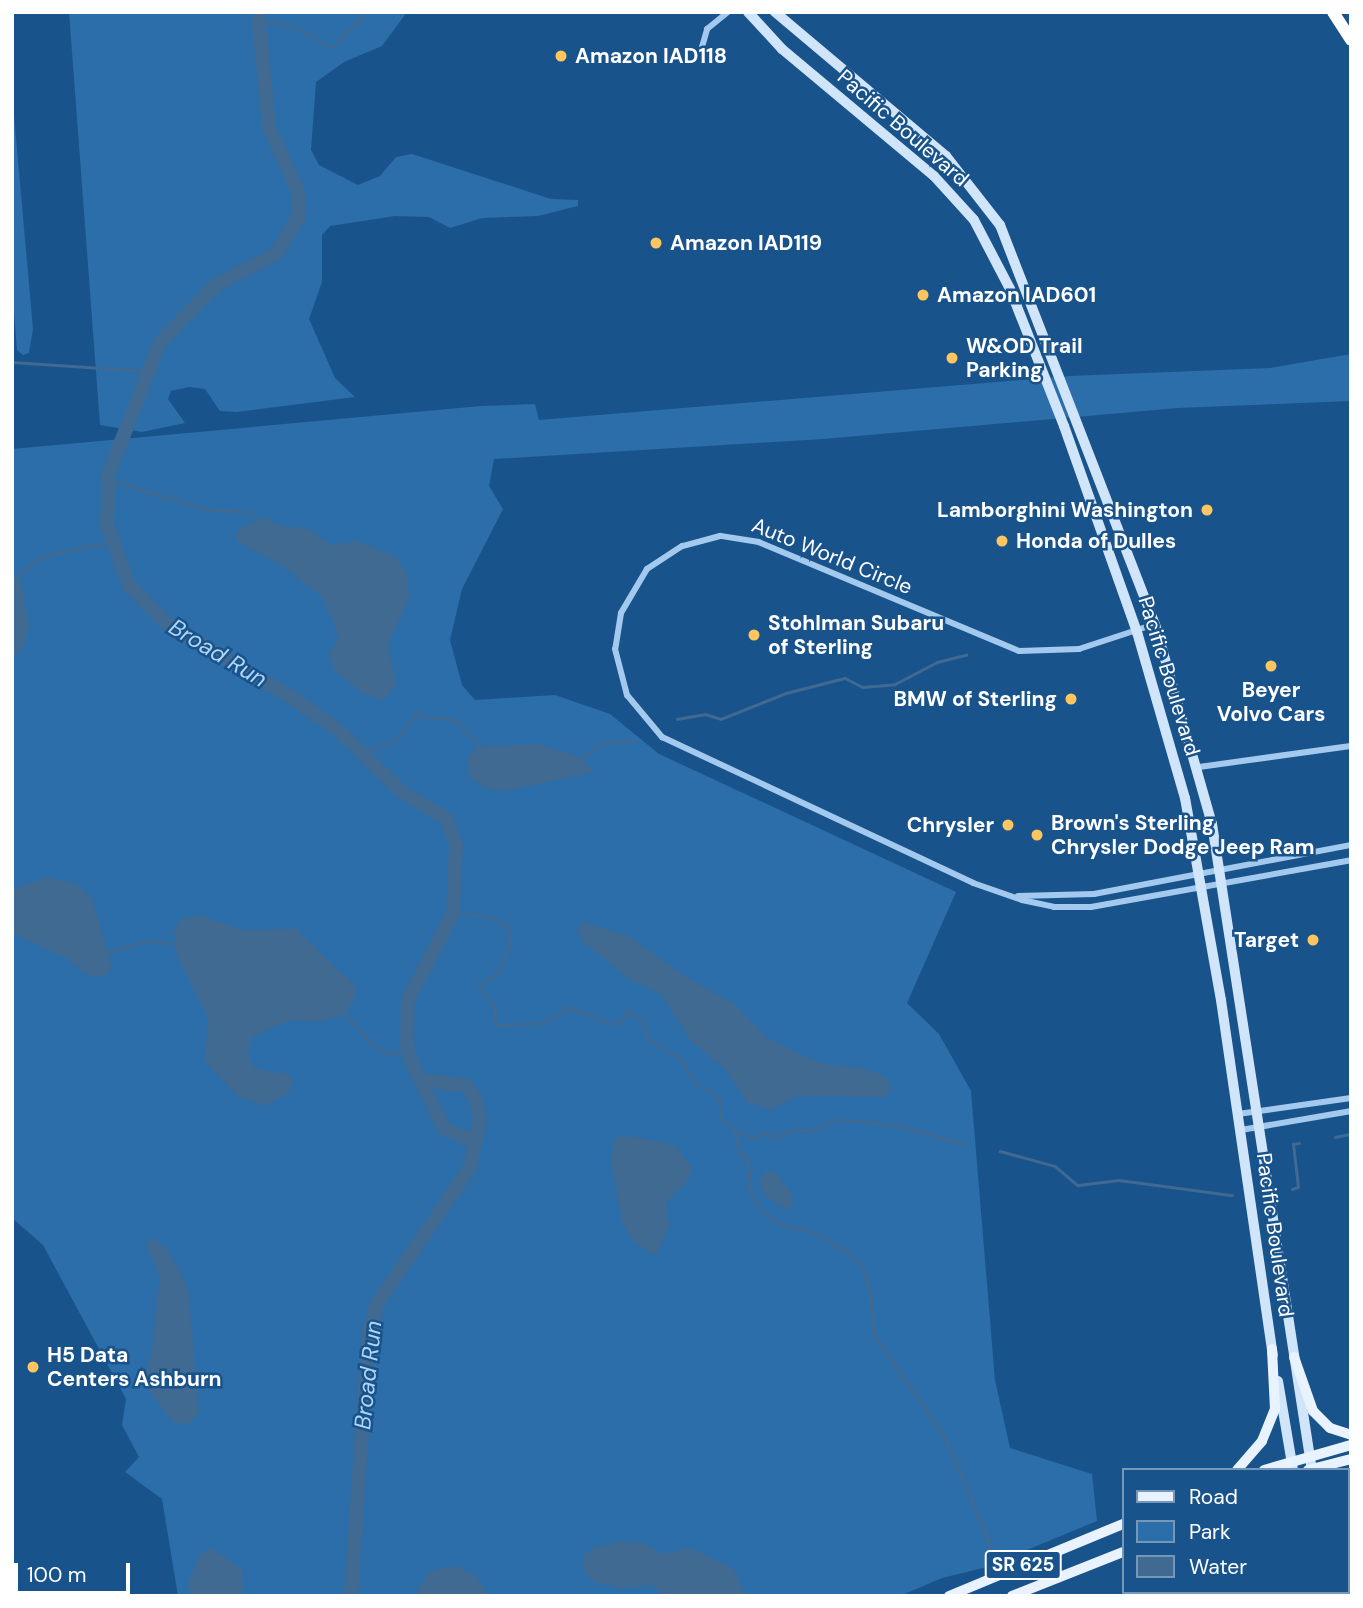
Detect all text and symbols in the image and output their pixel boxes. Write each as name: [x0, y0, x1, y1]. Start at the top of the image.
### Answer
place label: Amazon IAD118: [575, 43, 727, 69]
marker: Amazon IAD118: [553, 48, 569, 64]
street label: Pacific Boulevard: [832, 64, 974, 192]
place label: Amazon IAD119: [670, 230, 822, 256]
marker: Amazon IAD119: [648, 235, 664, 251]
place label: Amazon IAD601: [937, 282, 1096, 308]
marker: Amazon IAD601: [915, 287, 931, 303]
place label: W&OD Trail Parking: [966, 333, 1083, 383]
marker: W&OD Trail Parking: [944, 350, 960, 366]
place label: Lamborghini Washington: [937, 497, 1193, 523]
marker: Lamborghini Washington: [1199, 502, 1215, 518]
street label: Auto World Circle: [748, 512, 916, 600]
place label: Honda of Dulles: [1016, 528, 1176, 554]
marker: Honda of Dulles: [994, 533, 1010, 549]
street label: Pacific Boulevard: [1133, 593, 1205, 759]
place label: Stohlman Subaru of Sterling: [768, 610, 944, 660]
water label: Broad Run: [164, 613, 272, 693]
marker: Stohlman Subaru of Sterling: [746, 627, 762, 643]
marker: Beyer Volvo Cars: [1263, 658, 1279, 674]
place label: Beyer Volvo Cars: [1217, 677, 1325, 727]
place label: BMW of Sterling: [894, 686, 1057, 712]
marker: BMW of Sterling: [1063, 691, 1079, 707]
place label: Brown's Sterling Chrysler Dodge Jeep Ram: [1051, 810, 1315, 860]
place label: Chrysler: [907, 812, 994, 838]
marker: Chrysler: [1000, 817, 1016, 833]
marker: Brown's Sterling Chrysler Dodge Jeep Ram: [1029, 827, 1045, 843]
place label: Target: [1234, 927, 1299, 953]
marker: Target: [1305, 932, 1321, 948]
street label: Pacific Boulevard: [1251, 1151, 1299, 1319]
water label: Broad Run: [349, 1319, 387, 1431]
place label: H5 Data Centers Ashburn: [47, 1342, 222, 1392]
marker: H5 Data Centers Ashburn: [25, 1359, 41, 1375]
legend: [1122, 1468, 1349, 1594]
text: Road: [1189, 1483, 1238, 1511]
text: Park: [1189, 1518, 1230, 1546]
scale bar: [18, 1548, 133, 1592]
road number: SR 625: [984, 1550, 1062, 1581]
text: Water: [1189, 1553, 1247, 1581]
text: 100 m: [27, 1561, 87, 1589]

